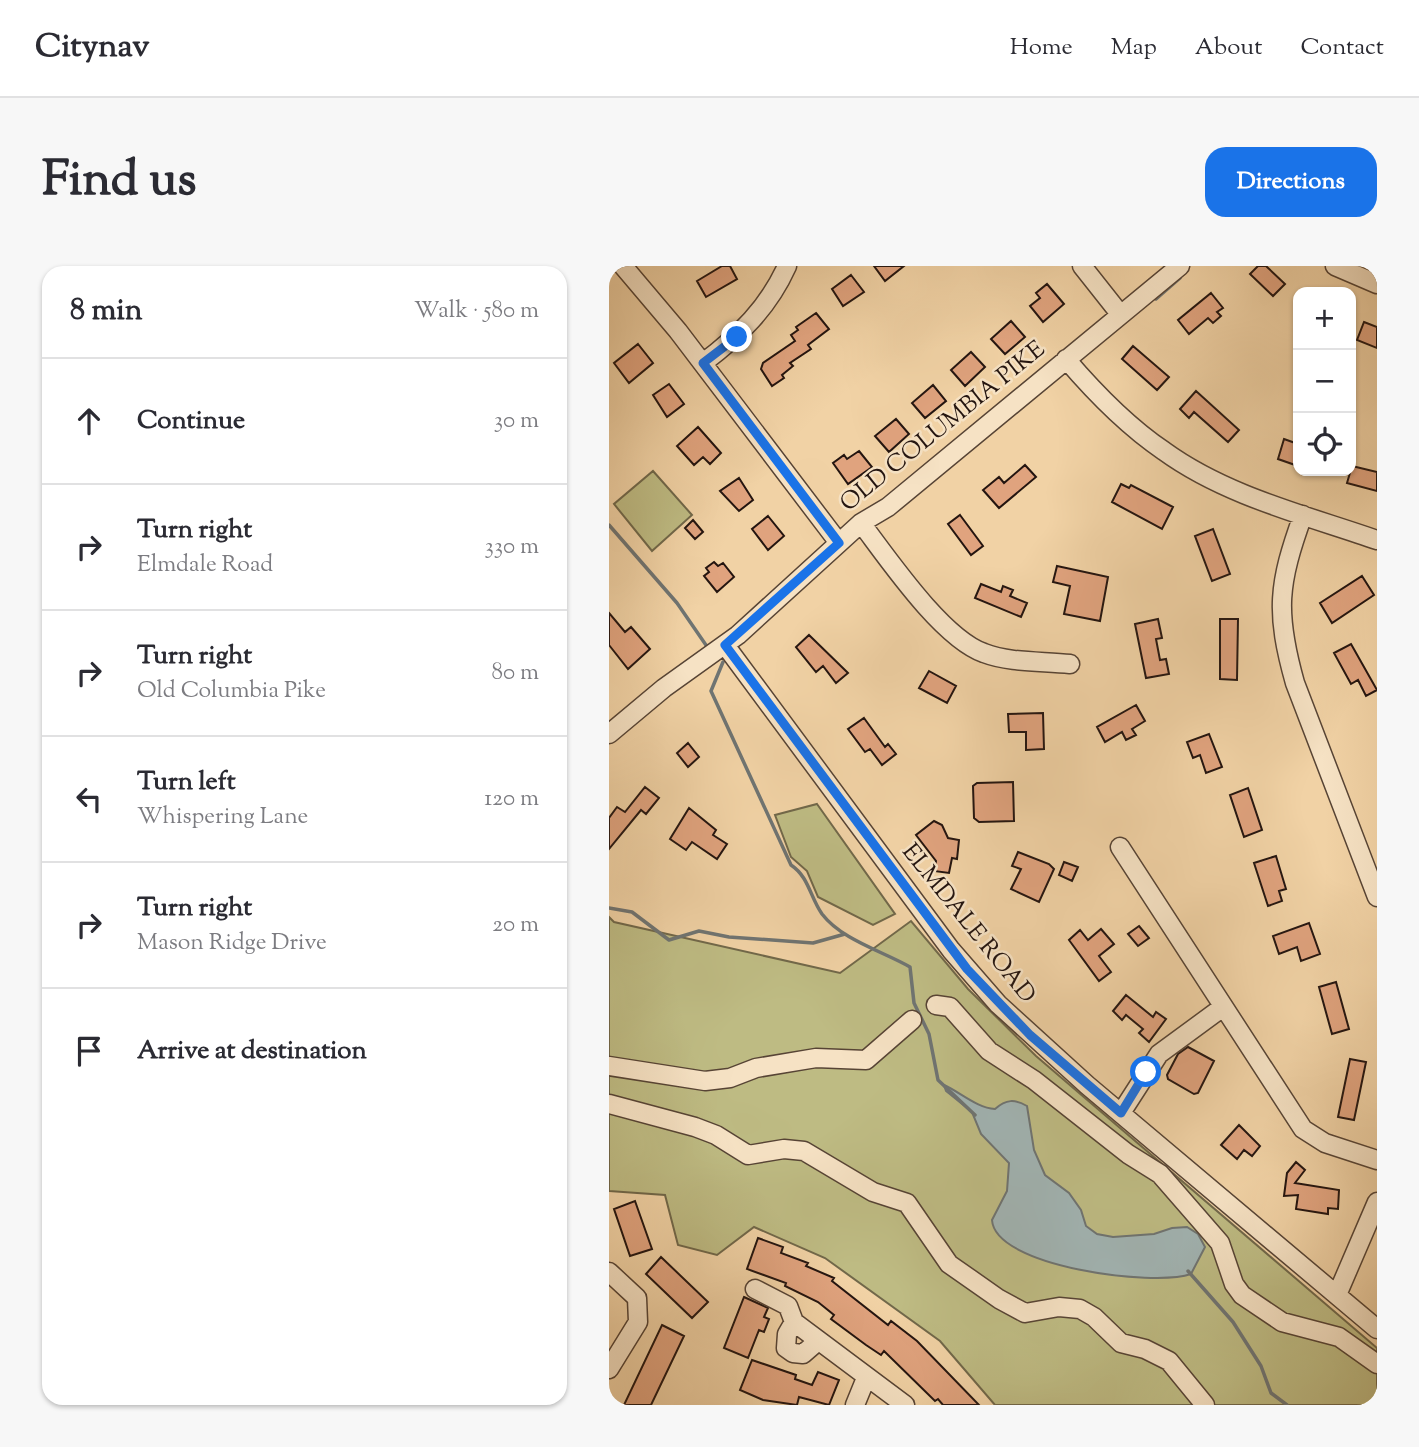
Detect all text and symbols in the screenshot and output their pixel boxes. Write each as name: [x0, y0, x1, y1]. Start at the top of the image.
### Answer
text: Citynav: [35, 24, 150, 72]
text: Home: [1010, 31, 1073, 65]
text: Map: [1111, 31, 1157, 65]
text: About: [1195, 31, 1262, 65]
text: Contact: [1300, 31, 1384, 65]
text: Find us: [42, 147, 196, 217]
button: Directions: [1205, 147, 1377, 217]
map controls: [1293, 287, 1356, 476]
button: +: [1293, 287, 1356, 350]
text: 8 min: [70, 290, 142, 333]
text: Walk · 580 m: [414, 295, 539, 328]
route end: [721, 321, 752, 352]
street label: OLD COLUMBIA PIKE: [833, 333, 1053, 521]
button: −: [1293, 350, 1356, 413]
icon: ahead: [70, 402, 108, 440]
text: Continue: [137, 403, 245, 440]
text: 30 m: [494, 405, 539, 438]
button: locate: [1293, 413, 1356, 476]
text: Turn right: [137, 512, 252, 549]
icon: right: [70, 528, 108, 566]
text: 330 m: [485, 531, 539, 564]
text: Elmdale Road: [137, 549, 273, 582]
text: Turn right: [137, 638, 252, 675]
icon: right: [70, 654, 108, 692]
text: 80 m: [491, 657, 539, 690]
text: Old Columbia Pike: [137, 675, 326, 708]
text: Turn left: [137, 764, 236, 801]
icon: left: [70, 780, 108, 818]
text: 120 m: [484, 783, 539, 816]
text: Whispering Lane: [137, 801, 308, 834]
street label: ELMDALE ROAD: [893, 837, 1043, 1011]
text: Turn right: [137, 890, 252, 927]
icon: right: [70, 906, 108, 944]
text: 20 m: [492, 909, 539, 942]
text: Mason Ridge Drive: [137, 927, 327, 960]
icon: arrive: [70, 1032, 108, 1070]
text: Arrive at destination: [137, 1033, 367, 1070]
route start: [1130, 1056, 1161, 1087]

